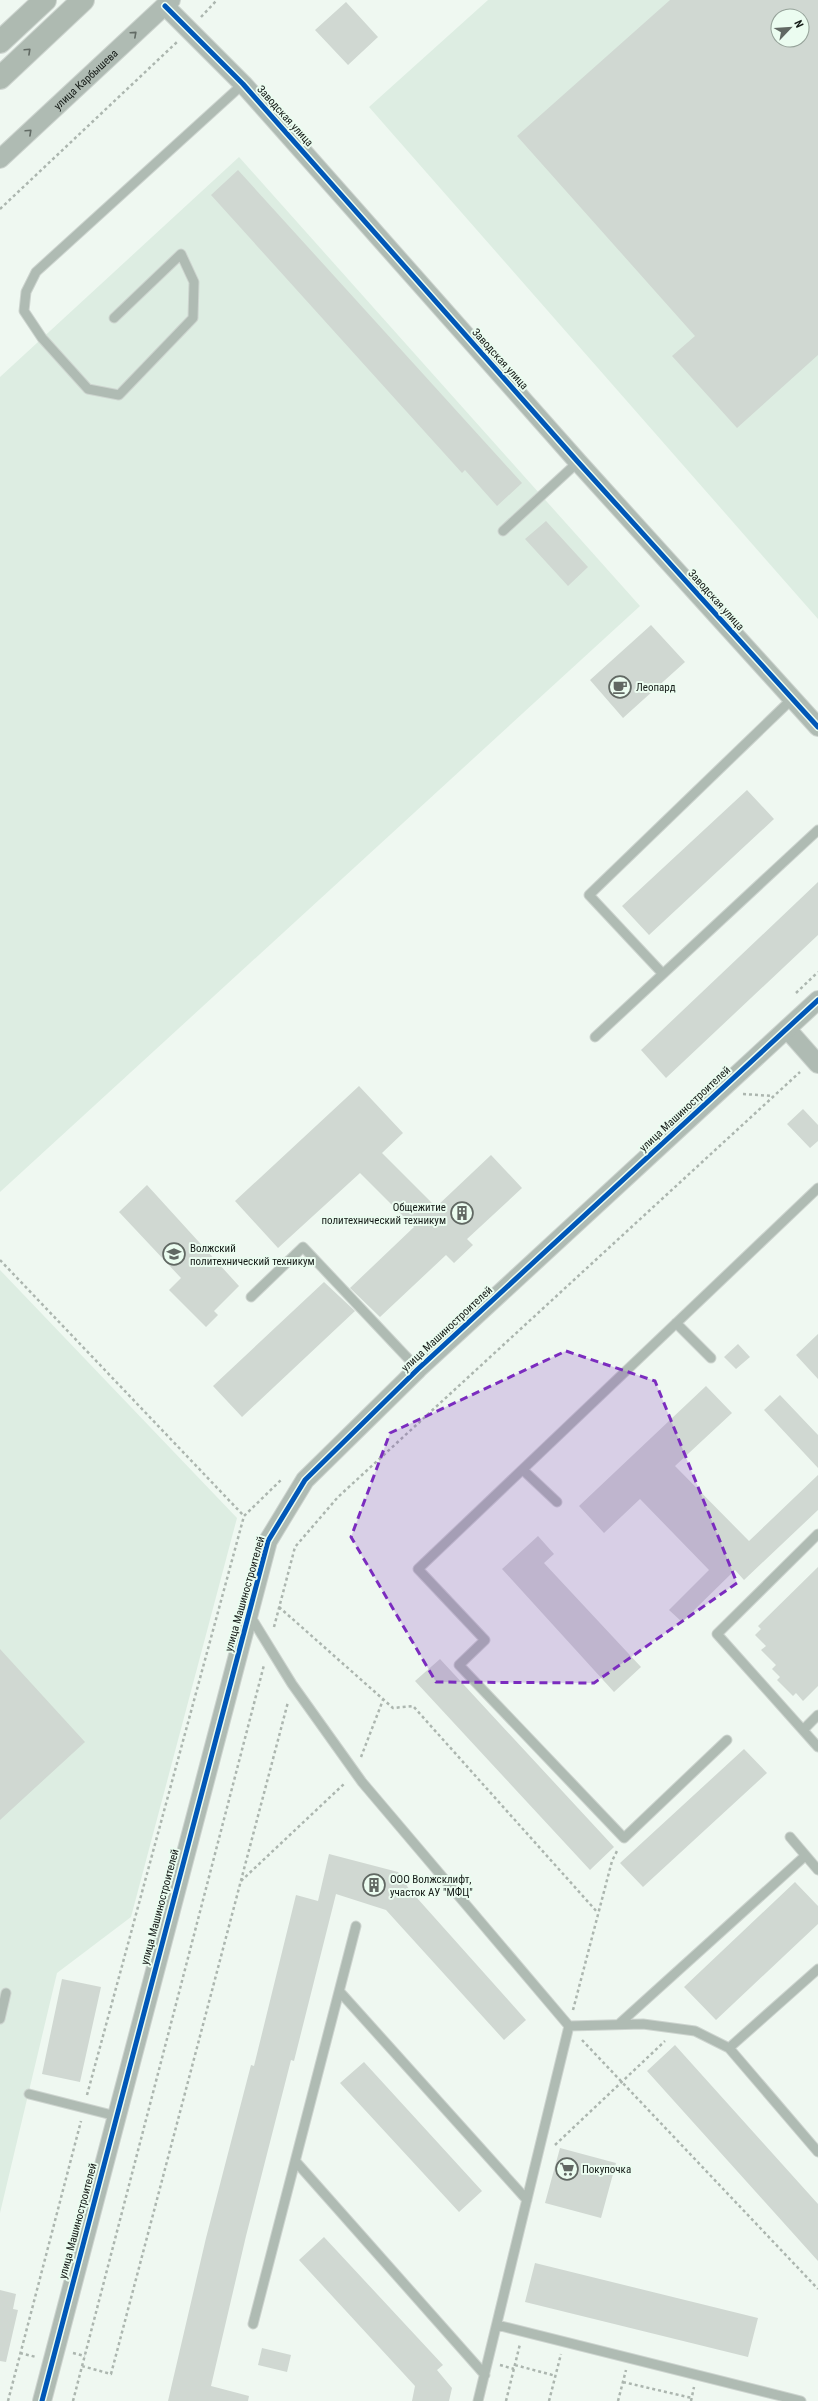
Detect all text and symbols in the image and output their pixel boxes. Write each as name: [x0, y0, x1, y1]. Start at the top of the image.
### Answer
north arrow: [770, 8, 810, 48]
text: N: [791, 18, 806, 30]
one-way arrow: [129, 31, 137, 39]
street label: улица Карбышева: [51, 46, 120, 112]
one-way arrow: [24, 49, 31, 56]
street label: Заводская улица: [254, 83, 316, 149]
one-way arrow: [24, 130, 31, 137]
street label: Заводская улица: [469, 326, 531, 392]
street label: Заводская улица: [685, 567, 747, 633]
cafe icon: Леопард: [607, 674, 633, 700]
place label: Леопард: [636, 681, 676, 694]
street label: улица Машиностроителей: [637, 1064, 733, 1154]
building icon: Общежитие политехнический техникум: [449, 1200, 475, 1226]
place label: Общежитие политехнический техникум: [321, 1201, 446, 1227]
school or university icon: Волжский политехнический техникум: [161, 1241, 187, 1267]
place label: Волжский политехнический техникум: [190, 1242, 315, 1268]
street label: улица Машиностроителей: [399, 1284, 495, 1374]
street label: улица Машиностроителей: [222, 1535, 268, 1653]
street label: улица Машиностроителей: [138, 1848, 182, 1966]
building icon: ООО Волжсклифт, участок АУ "МФЦ": [361, 1872, 387, 1898]
place label: ООО Волжсклифт, участок АУ "МФЦ": [390, 1873, 473, 1899]
supermarket icon: Покупочка: [554, 2156, 580, 2182]
street label: улица Машиностроителей: [56, 2162, 100, 2280]
place label: Покупочка: [582, 2163, 631, 2176]

